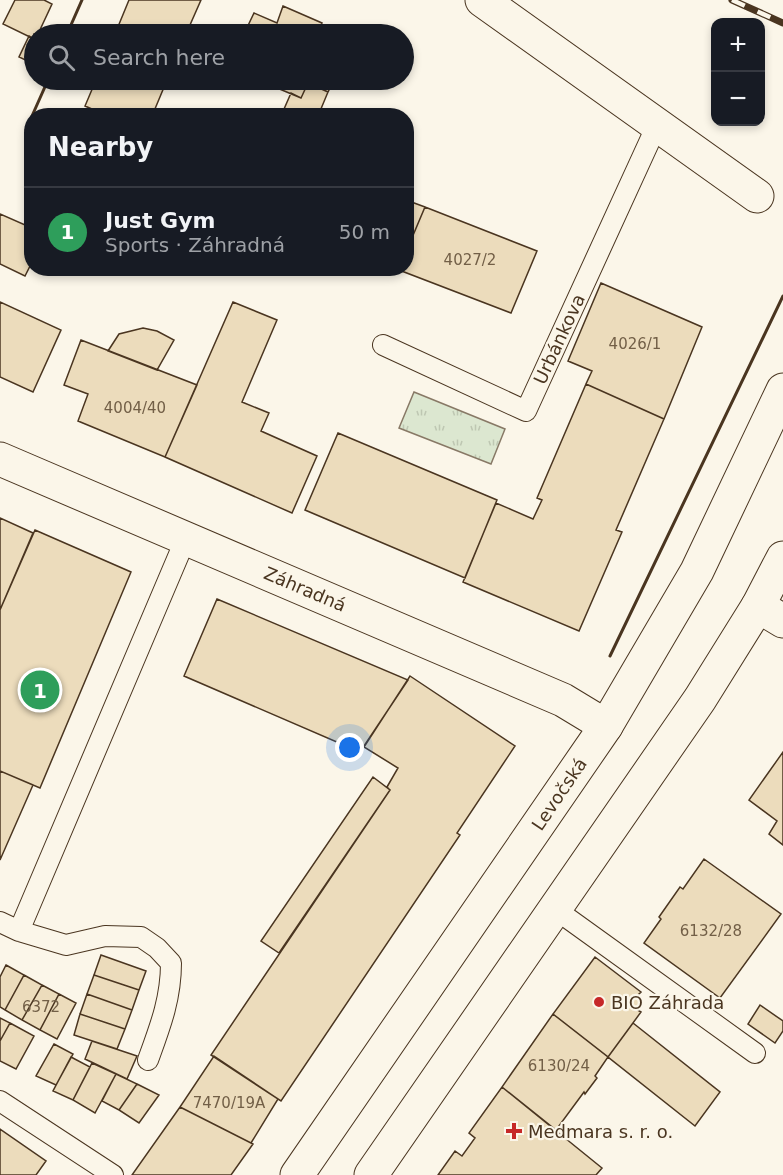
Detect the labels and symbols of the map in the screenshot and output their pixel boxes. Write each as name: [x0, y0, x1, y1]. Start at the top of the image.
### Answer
house number: 4027/2: [444, 251, 496, 269]
street label: Urbánkova: [529, 291, 589, 387]
house number: 4026/1: [609, 335, 661, 353]
house number: 4004/40: [104, 399, 166, 417]
street label: Záhradná: [261, 562, 349, 616]
pin: 1: [20, 668, 60, 712]
your location: [335, 733, 364, 762]
street label: Levočská: [527, 754, 591, 834]
house number: 6132/28: [680, 922, 742, 940]
place label: BIO Záhrada: [611, 992, 724, 1013]
marker: BIO Záhrada: [592, 995, 606, 1009]
house number: 6372: [22, 998, 60, 1016]
house number: 6130/24: [528, 1057, 590, 1075]
house number: 7470/19A: [193, 1094, 266, 1112]
place label: Medmara s. r. o.: [528, 1121, 673, 1142]
marker: Medmara s. r. o.: [505, 1122, 523, 1140]

